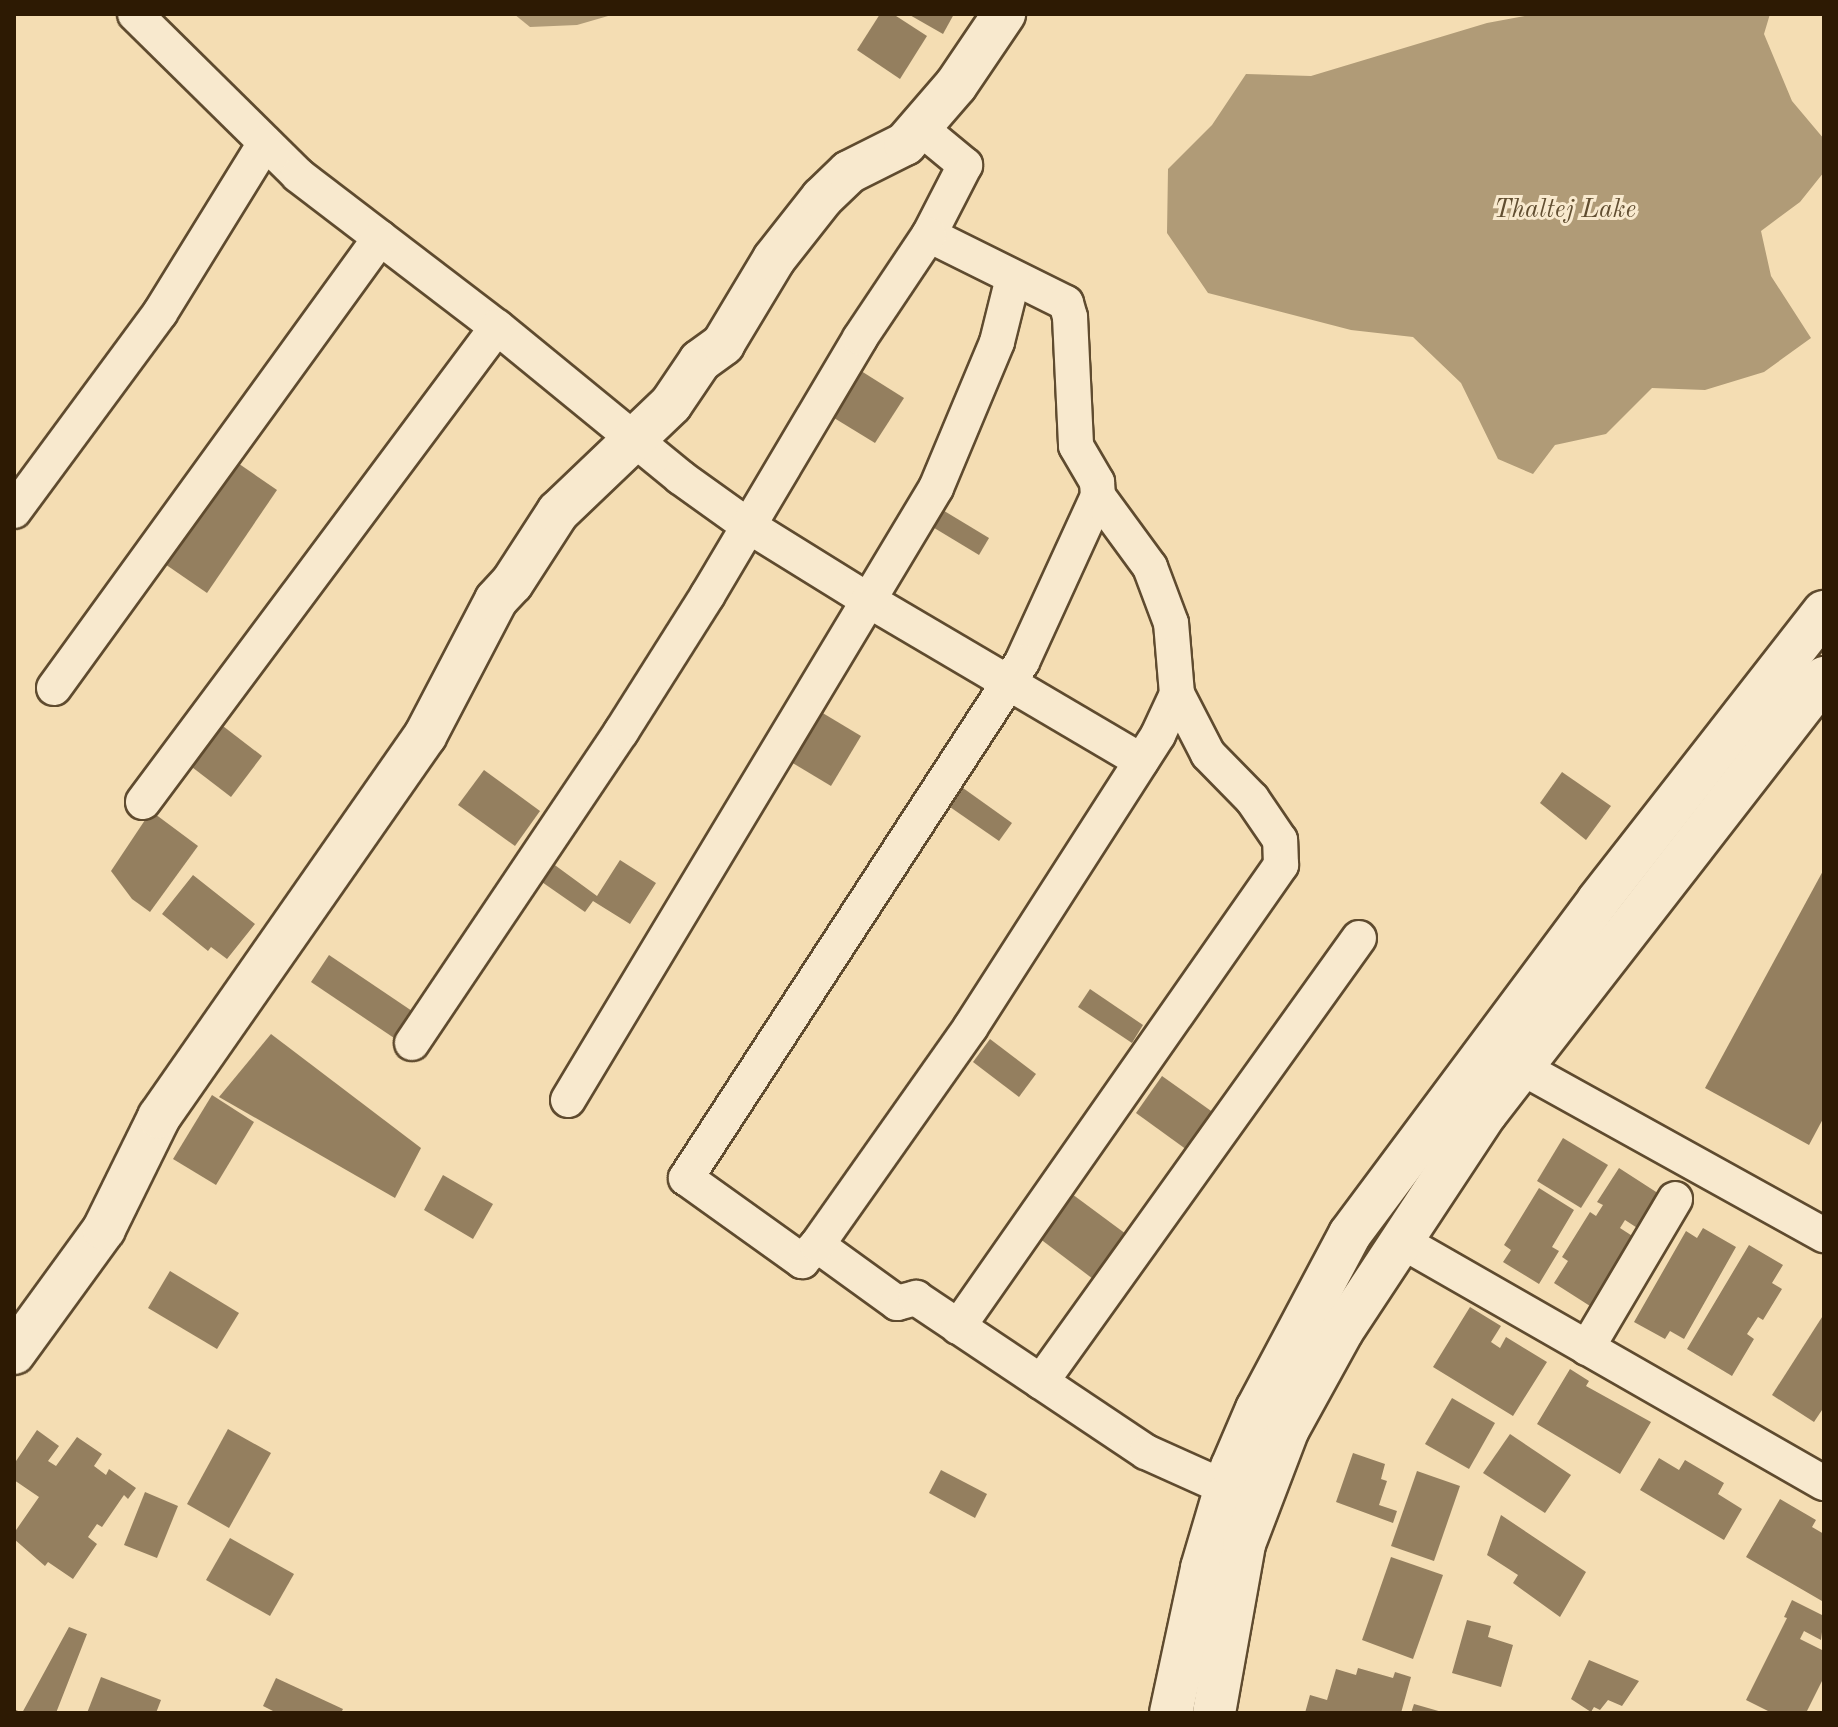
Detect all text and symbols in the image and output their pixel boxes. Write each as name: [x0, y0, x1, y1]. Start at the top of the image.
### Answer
water label: Thaltej Lake: [1494, 195, 1636, 227]

